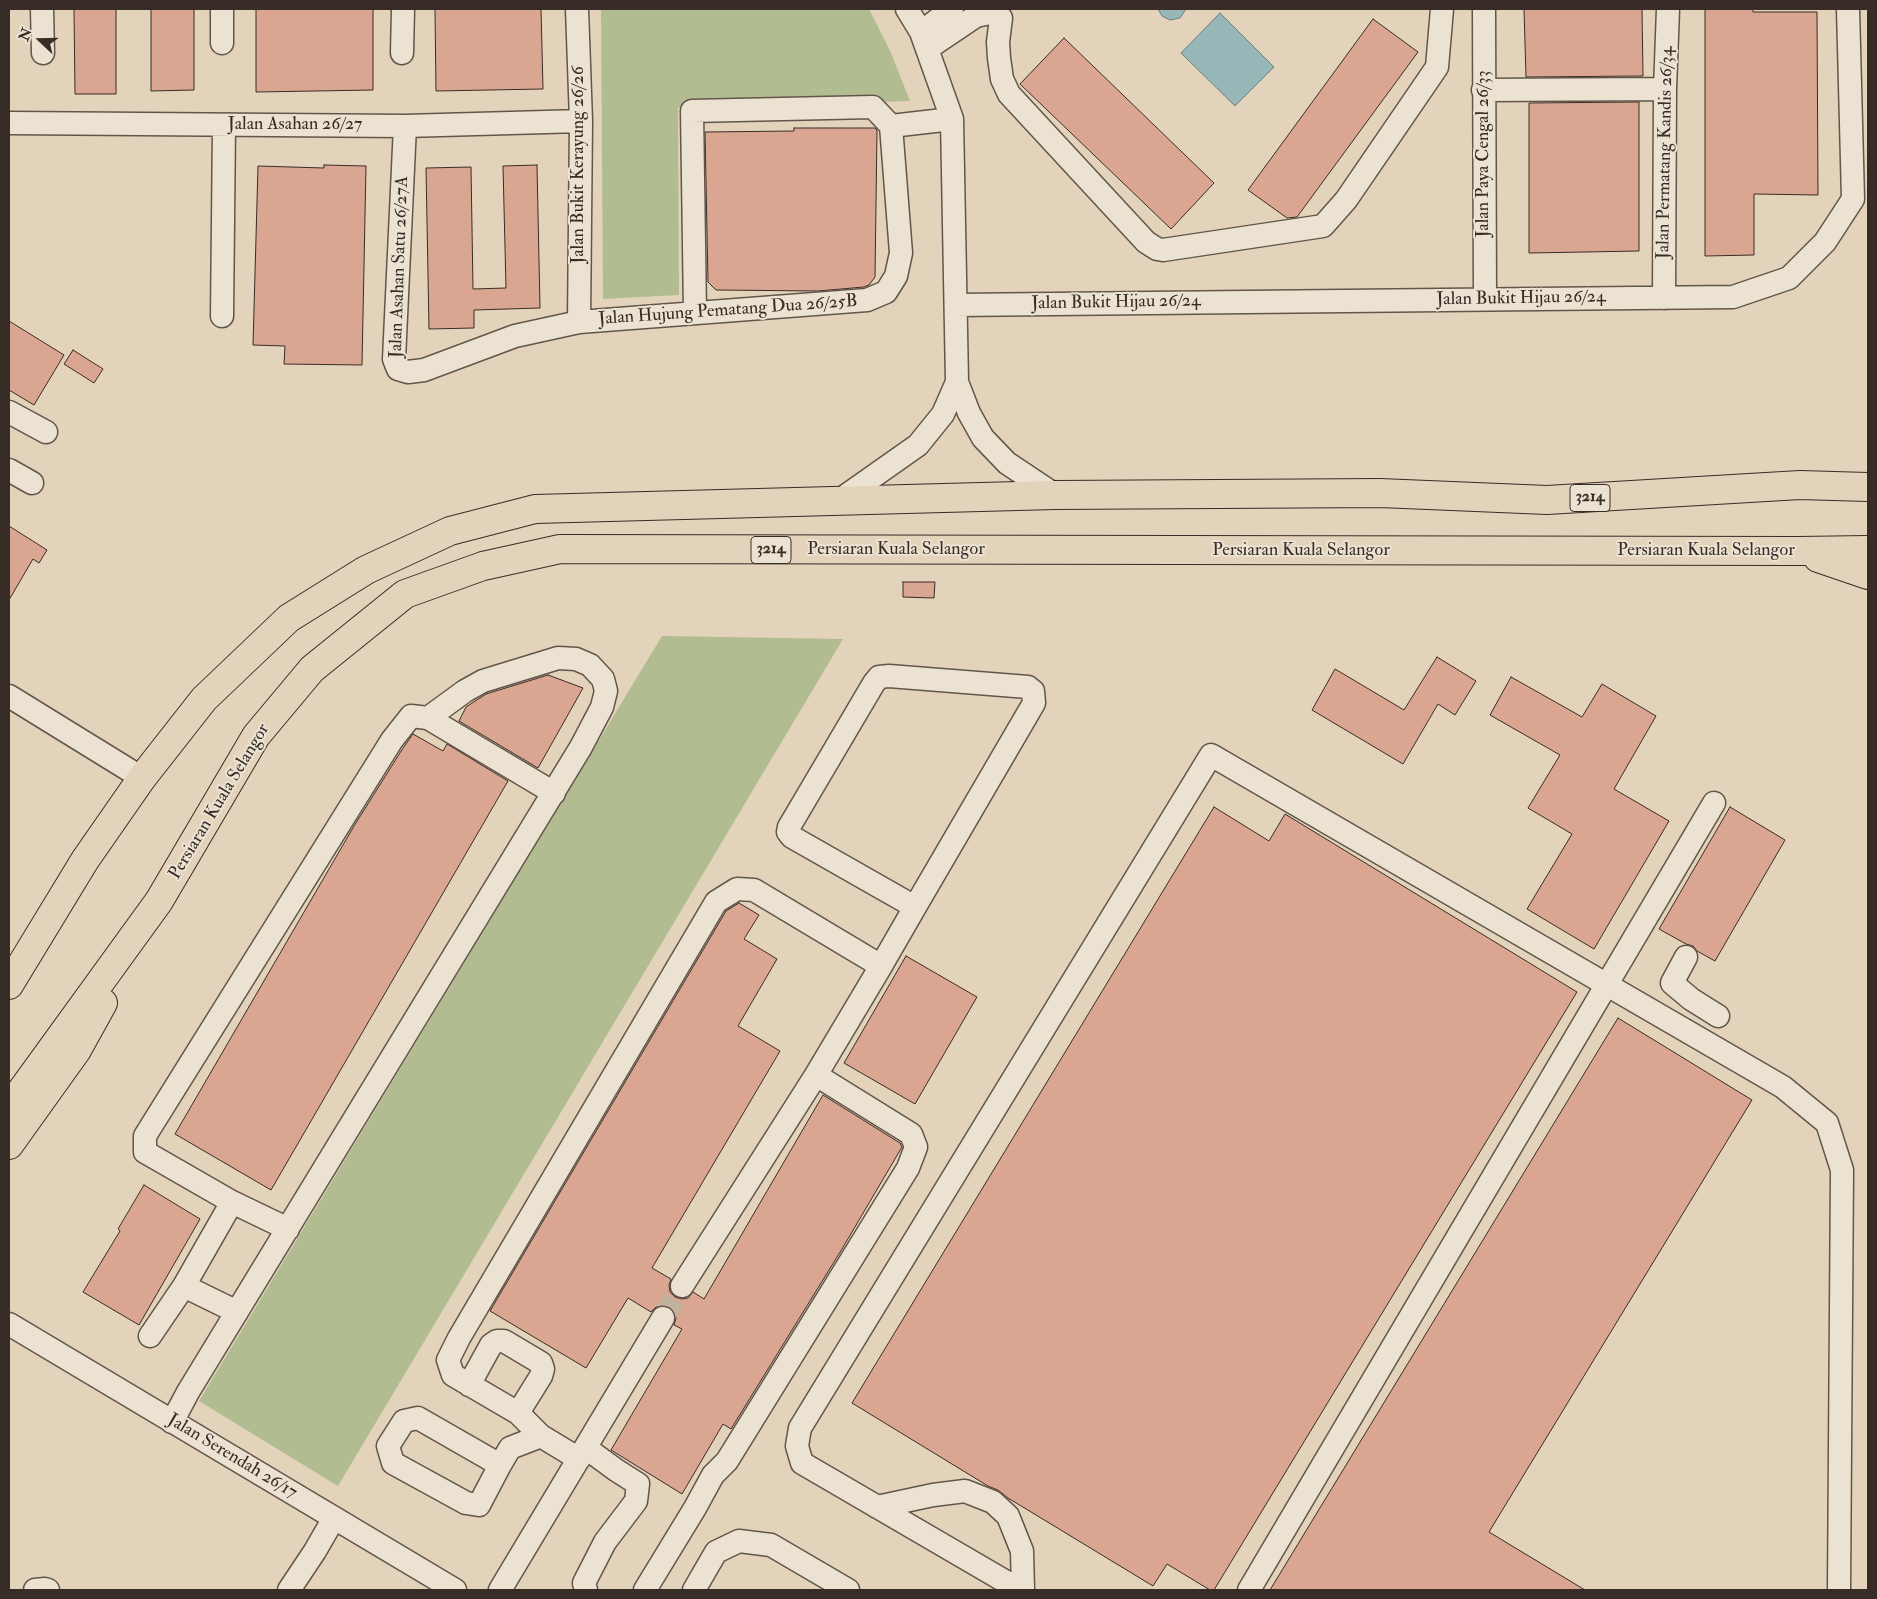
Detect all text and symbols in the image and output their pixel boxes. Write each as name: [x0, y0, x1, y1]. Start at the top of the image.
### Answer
north arrow: [15, 15, 65, 65]
text: N: [15, 26, 36, 43]
street label: Jalan Permatang Kandis 26/34: [1653, 47, 1679, 259]
street label: Jalan Bukit Kerayung 26/26: [568, 66, 590, 264]
street label: Jalan Paya Cengal 26/33: [1473, 70, 1495, 238]
street label: Jalan Asahan 26/27: [228, 114, 362, 136]
street label: Jalan Asahan Satu 26/27A: [386, 176, 414, 358]
street label: Jalan Bukit Hijau 26/24: [1436, 287, 1606, 311]
street label: Jalan Hujung Pematang Dua 26/25B: [598, 291, 858, 331]
street label: Jalan Bukit Hijau 26/24: [1031, 291, 1201, 315]
road number: 3214: [1570, 484, 1610, 512]
road number: 3214: [751, 536, 791, 564]
street label: Persiaran Kuala Selangor: [807, 539, 985, 561]
street label: Persiaran Kuala Selangor: [1212, 540, 1390, 562]
street label: Persiaran Kuala Selangor: [1617, 540, 1795, 562]
street label: Persiaran Kuala Selangor: [165, 720, 275, 884]
street label: Jalan Serendah 26/17: [163, 1410, 301, 1504]

